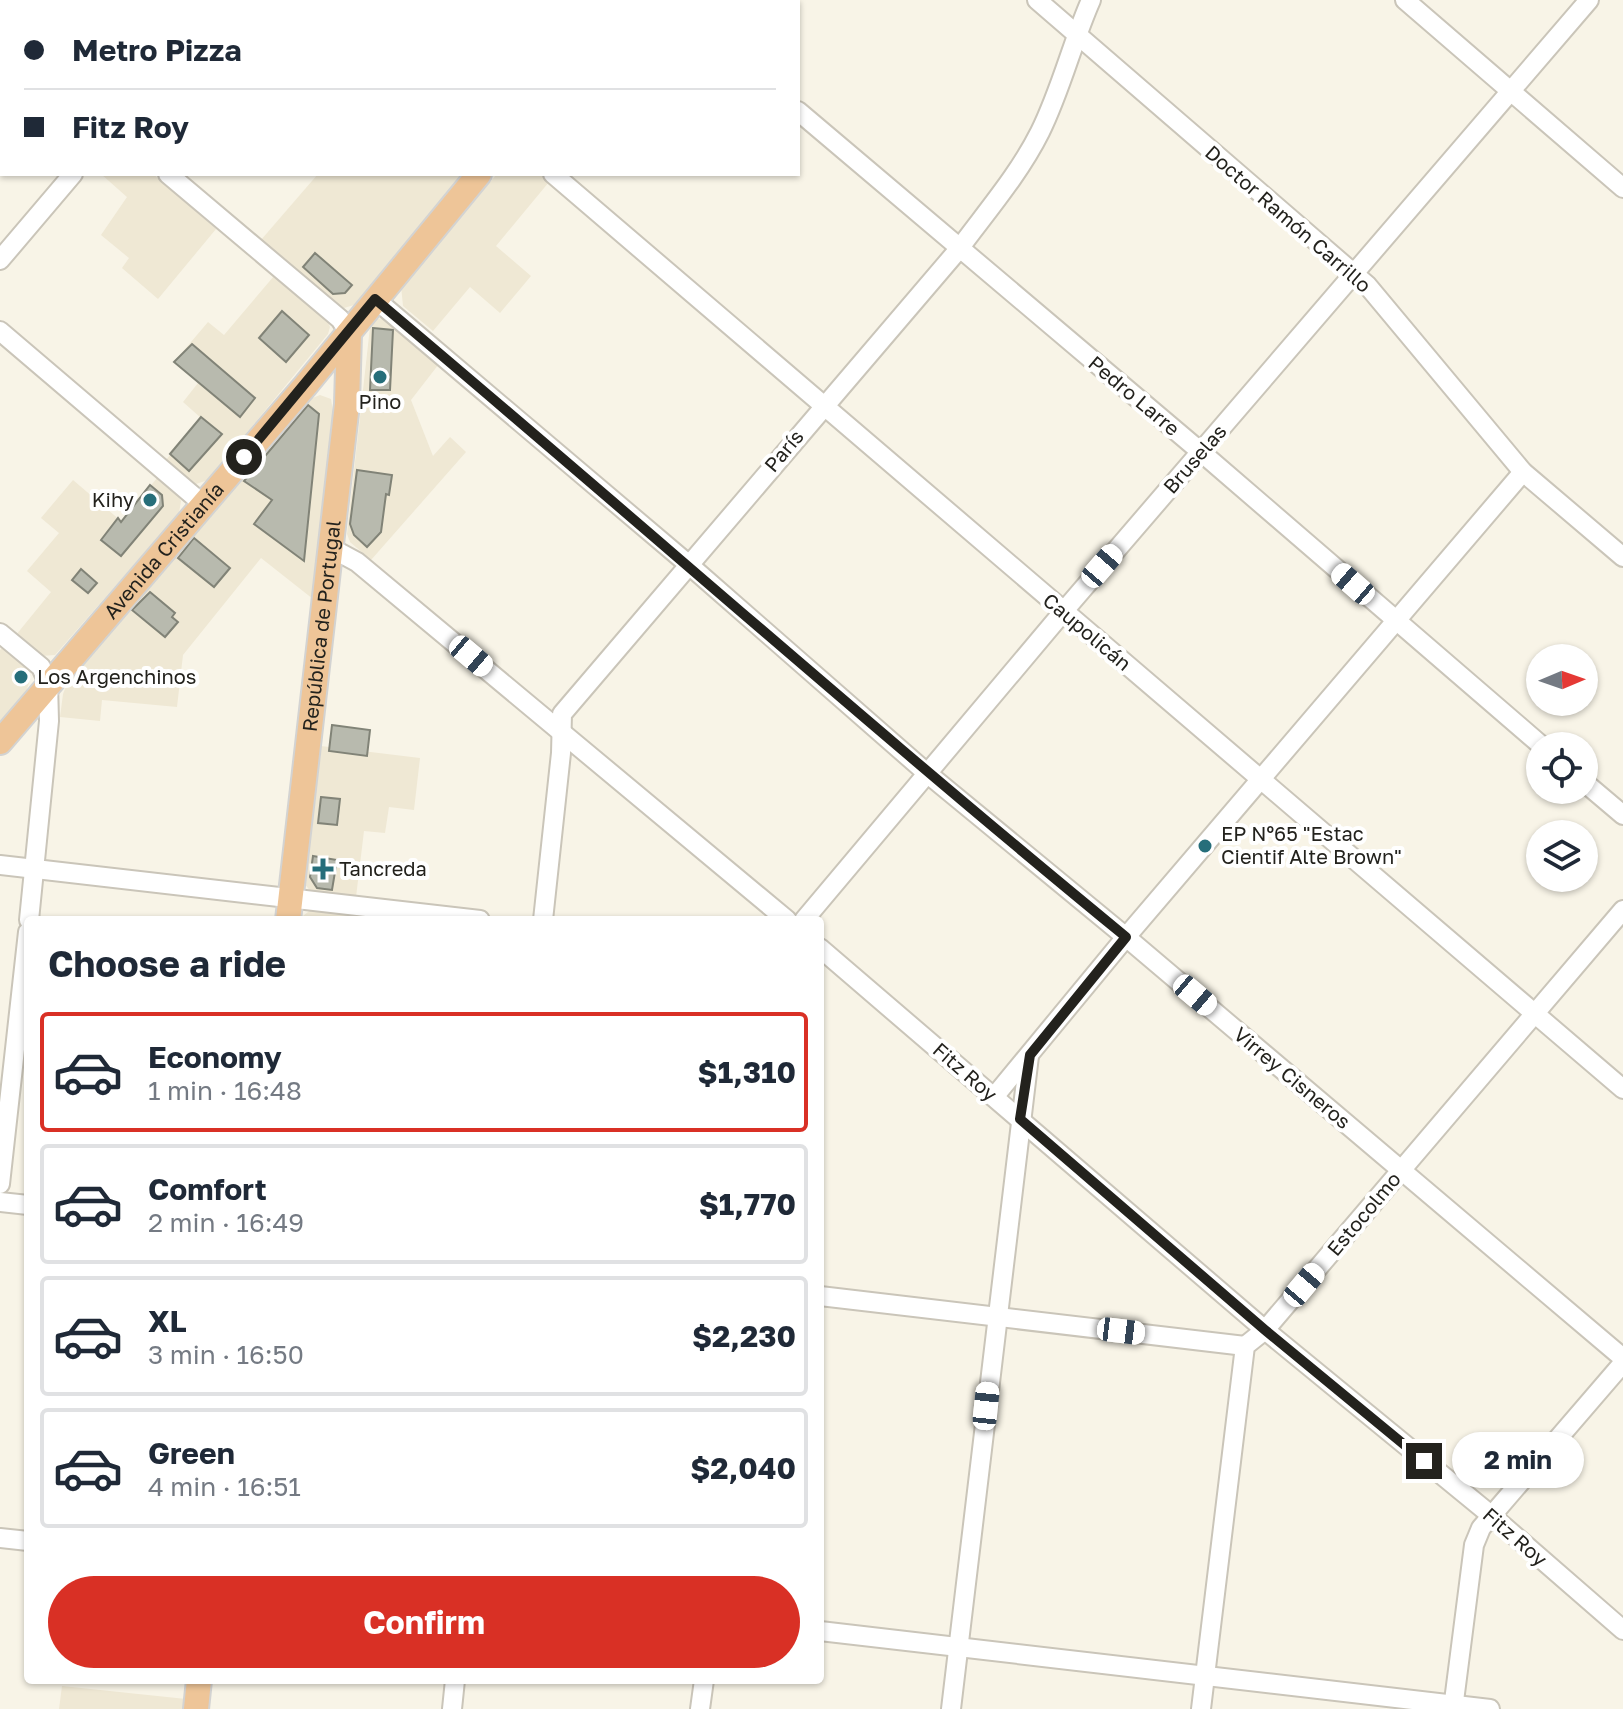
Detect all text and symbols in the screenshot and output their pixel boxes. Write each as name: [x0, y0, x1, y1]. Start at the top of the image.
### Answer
text: Metro Pizza: [72, 32, 242, 68]
text: Fitz Roy: [72, 109, 189, 145]
street label: Doctor Ramón Carrillo: [1201, 140, 1376, 297]
street label: Pedro Larre: [1084, 350, 1185, 440]
marker: Pino: [371, 368, 389, 386]
place label: Pino: [359, 389, 401, 413]
street label: Bruselas: [1158, 419, 1231, 498]
street label: París: [759, 424, 808, 476]
route start: [226, 439, 262, 475]
street label: Avenida Cristianía: [98, 477, 228, 623]
place label: Kihy: [92, 487, 134, 511]
marker: Kihy: [141, 491, 159, 509]
street label: República de Portugal: [297, 519, 345, 733]
car: [1077, 540, 1127, 592]
car: [1327, 559, 1379, 609]
street label: Caupolicán: [1039, 587, 1137, 675]
car: [445, 631, 497, 681]
north arrow: [1526, 644, 1598, 716]
map controls: [1526, 644, 1598, 892]
place label: Los Argenchinos: [37, 664, 196, 688]
marker: Los Argenchinos: [12, 668, 30, 686]
button: locate: [1526, 732, 1598, 804]
button: layers: [1526, 820, 1598, 892]
place label: EP Nº65 "Estac Cientif Alte Brown": [1221, 821, 1402, 868]
marker: EP Nº65 "Estac Cientif Alte Brown": [1196, 837, 1214, 855]
place label: Tancreda: [339, 856, 427, 880]
marker: Tancreda: [314, 860, 332, 878]
text: Choose a ride: [48, 942, 286, 985]
car: [1169, 970, 1221, 1020]
street label: Virrey Cisneros: [1229, 1021, 1356, 1133]
icon: car: [52, 1036, 124, 1108]
street label: Fitz Roy: [929, 1037, 1003, 1106]
text: Economy: [148, 1039, 282, 1075]
text: $1,310: [698, 1054, 796, 1090]
text: 1 min · 16:48: [148, 1075, 302, 1106]
street label: Estocolmo: [1321, 1167, 1405, 1260]
icon: car: [52, 1168, 124, 1240]
text: Comfort: [148, 1171, 267, 1207]
text: $1,770: [699, 1186, 796, 1222]
text: 2 min · 16:49: [148, 1207, 304, 1238]
car: [1279, 1259, 1329, 1311]
icon: car: [52, 1300, 124, 1372]
text: XL: [148, 1303, 187, 1339]
car: [1096, 1316, 1146, 1346]
text: $2,230: [692, 1318, 796, 1354]
text: 3 min · 16:50: [148, 1339, 304, 1370]
car: [972, 1381, 1000, 1431]
icon: car: [52, 1432, 124, 1504]
callout: 2 min: [1452, 1433, 1584, 1489]
text: Green: [148, 1435, 235, 1471]
route end: [1406, 1443, 1442, 1479]
text: 2 min: [1484, 1444, 1552, 1475]
text: $2,040: [690, 1450, 796, 1486]
text: 4 min · 16:51: [148, 1471, 301, 1502]
street label: Fitz Roy: [1479, 1502, 1553, 1571]
button: Confirm: [48, 1576, 800, 1668]

